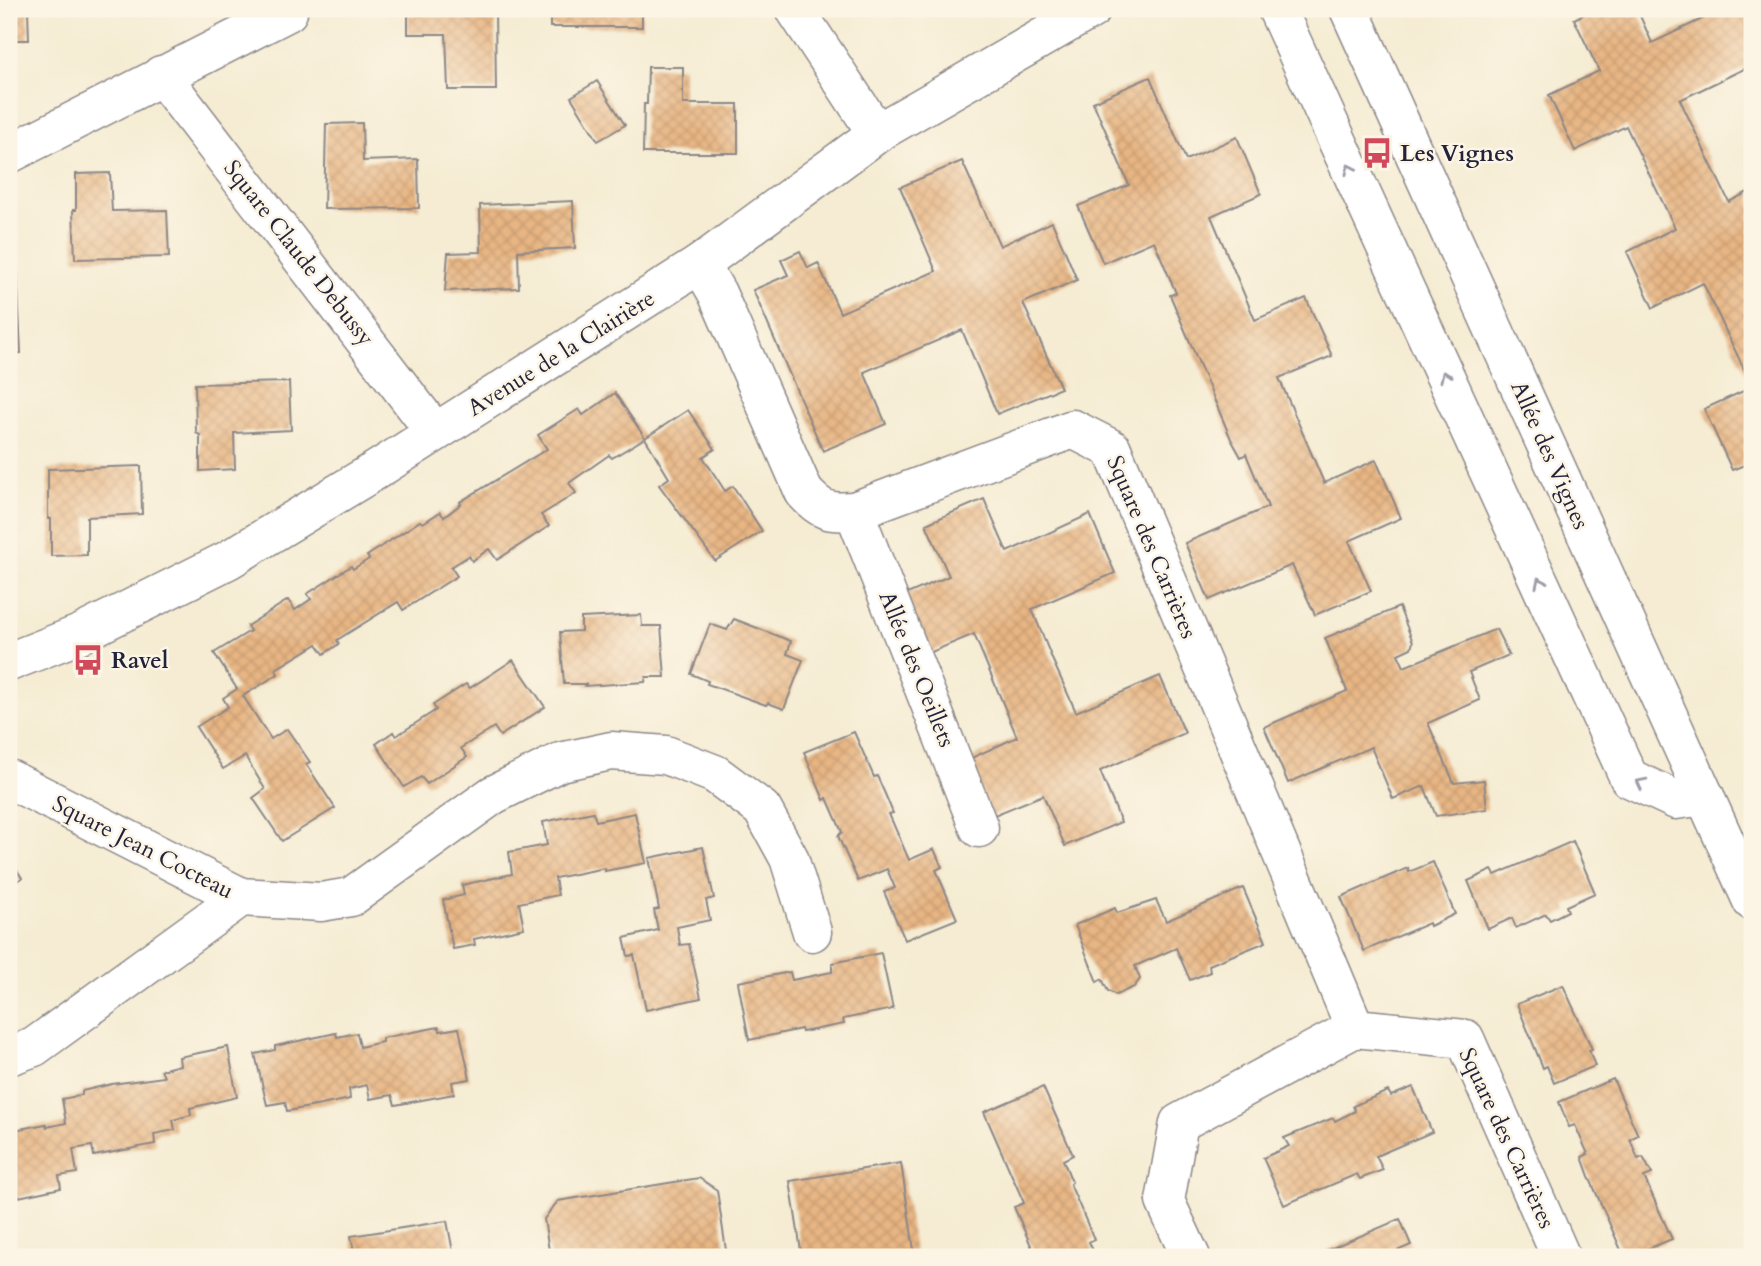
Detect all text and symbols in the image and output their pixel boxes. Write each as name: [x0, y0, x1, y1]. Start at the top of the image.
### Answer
bus stop icon: Les Vignes: [1360, 136, 1394, 170]
place label: Les Vignes: [1400, 138, 1514, 169]
street label: Square Claude Debussy: [217, 154, 381, 352]
one-way arrow: [1345, 164, 1359, 176]
street label: Avenue de la Clairière: [461, 283, 661, 423]
one-way arrow: [1439, 370, 1453, 383]
street label: Allée des Vignes: [1503, 376, 1597, 534]
street label: Square des Carrières: [1099, 451, 1205, 643]
one-way arrow: [1534, 577, 1548, 590]
street label: Allée des Oeillets: [872, 586, 962, 752]
bus stop icon: Ravel: [71, 643, 105, 677]
place label: Ravel: [111, 645, 169, 676]
one-way arrow: [1636, 778, 1648, 792]
street label: Square Jean Cocteau: [47, 788, 239, 906]
street label: Square des Carrières: [1452, 1043, 1562, 1233]

